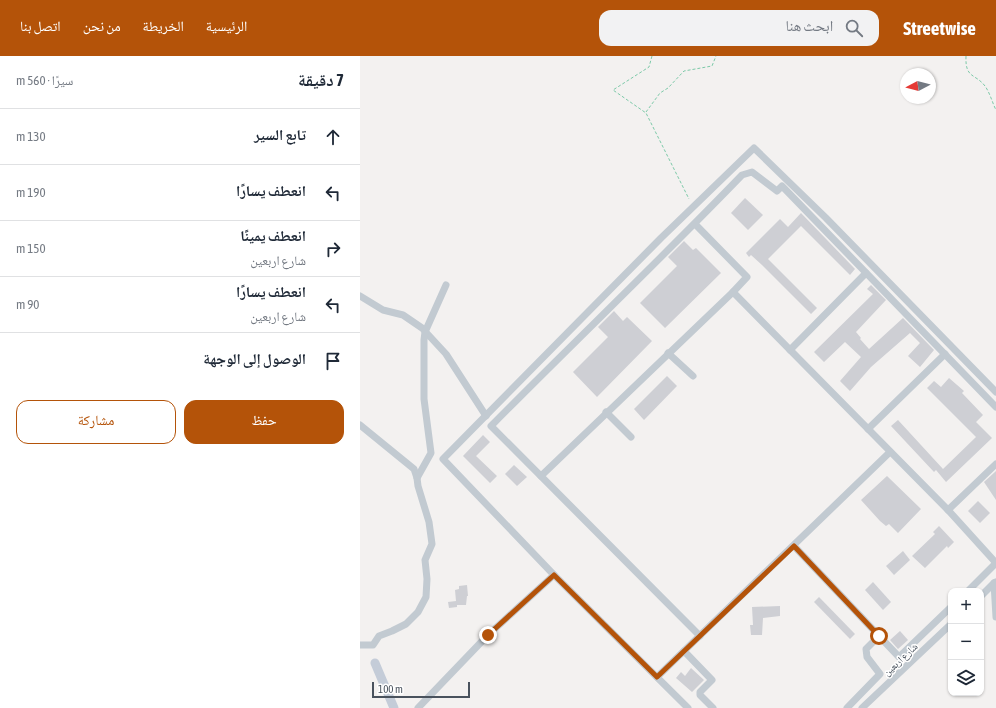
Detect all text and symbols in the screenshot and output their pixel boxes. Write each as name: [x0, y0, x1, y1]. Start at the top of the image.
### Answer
search box: [599, 10, 879, 46]
text: ابحث هنا: [785, 17, 833, 34]
icon: search: [843, 17, 865, 39]
text: Streetwise: [903, 17, 976, 39]
text: اتصل بنا: [20, 18, 61, 34]
text: من نحن: [83, 18, 121, 34]
text: الخريطة: [143, 18, 184, 34]
text: الرئيسية: [206, 18, 247, 34]
north arrow: [900, 68, 936, 104]
text: 7 دقيقة: [298, 70, 344, 90]
text: سيرًا · 560 m: [16, 73, 73, 88]
text: تابع السير: [254, 126, 306, 143]
icon: ahead: [322, 126, 344, 148]
text: 130 m: [16, 129, 46, 144]
text: انعطف يسارًا: [236, 182, 306, 199]
icon: left: [322, 182, 344, 204]
text: 190 m: [16, 185, 46, 200]
text: انعطف يمينًا: [240, 227, 306, 244]
icon: right: [322, 238, 344, 260]
text: 150 m: [16, 241, 46, 256]
text: شارع اربعين: [250, 253, 306, 268]
text: انعطف يسارًا: [236, 283, 306, 300]
icon: left: [322, 294, 344, 316]
text: 90 m: [16, 297, 39, 312]
text: شارع اربعين: [250, 309, 306, 324]
text: الوصول إلى الوجهة: [203, 350, 306, 367]
icon: arrive: [322, 350, 344, 372]
button: مشاركة: [16, 400, 176, 444]
button: حفظ: [184, 400, 344, 444]
map controls: [948, 588, 984, 696]
button: +: [948, 588, 984, 624]
button: −: [948, 624, 984, 660]
route end: [479, 626, 497, 644]
route start: [870, 627, 888, 645]
street label: شارع اربعين: [881, 640, 921, 679]
button: layers: [948, 660, 984, 696]
scale bar: [372, 680, 470, 699]
text: 100 m: [378, 683, 403, 695]

